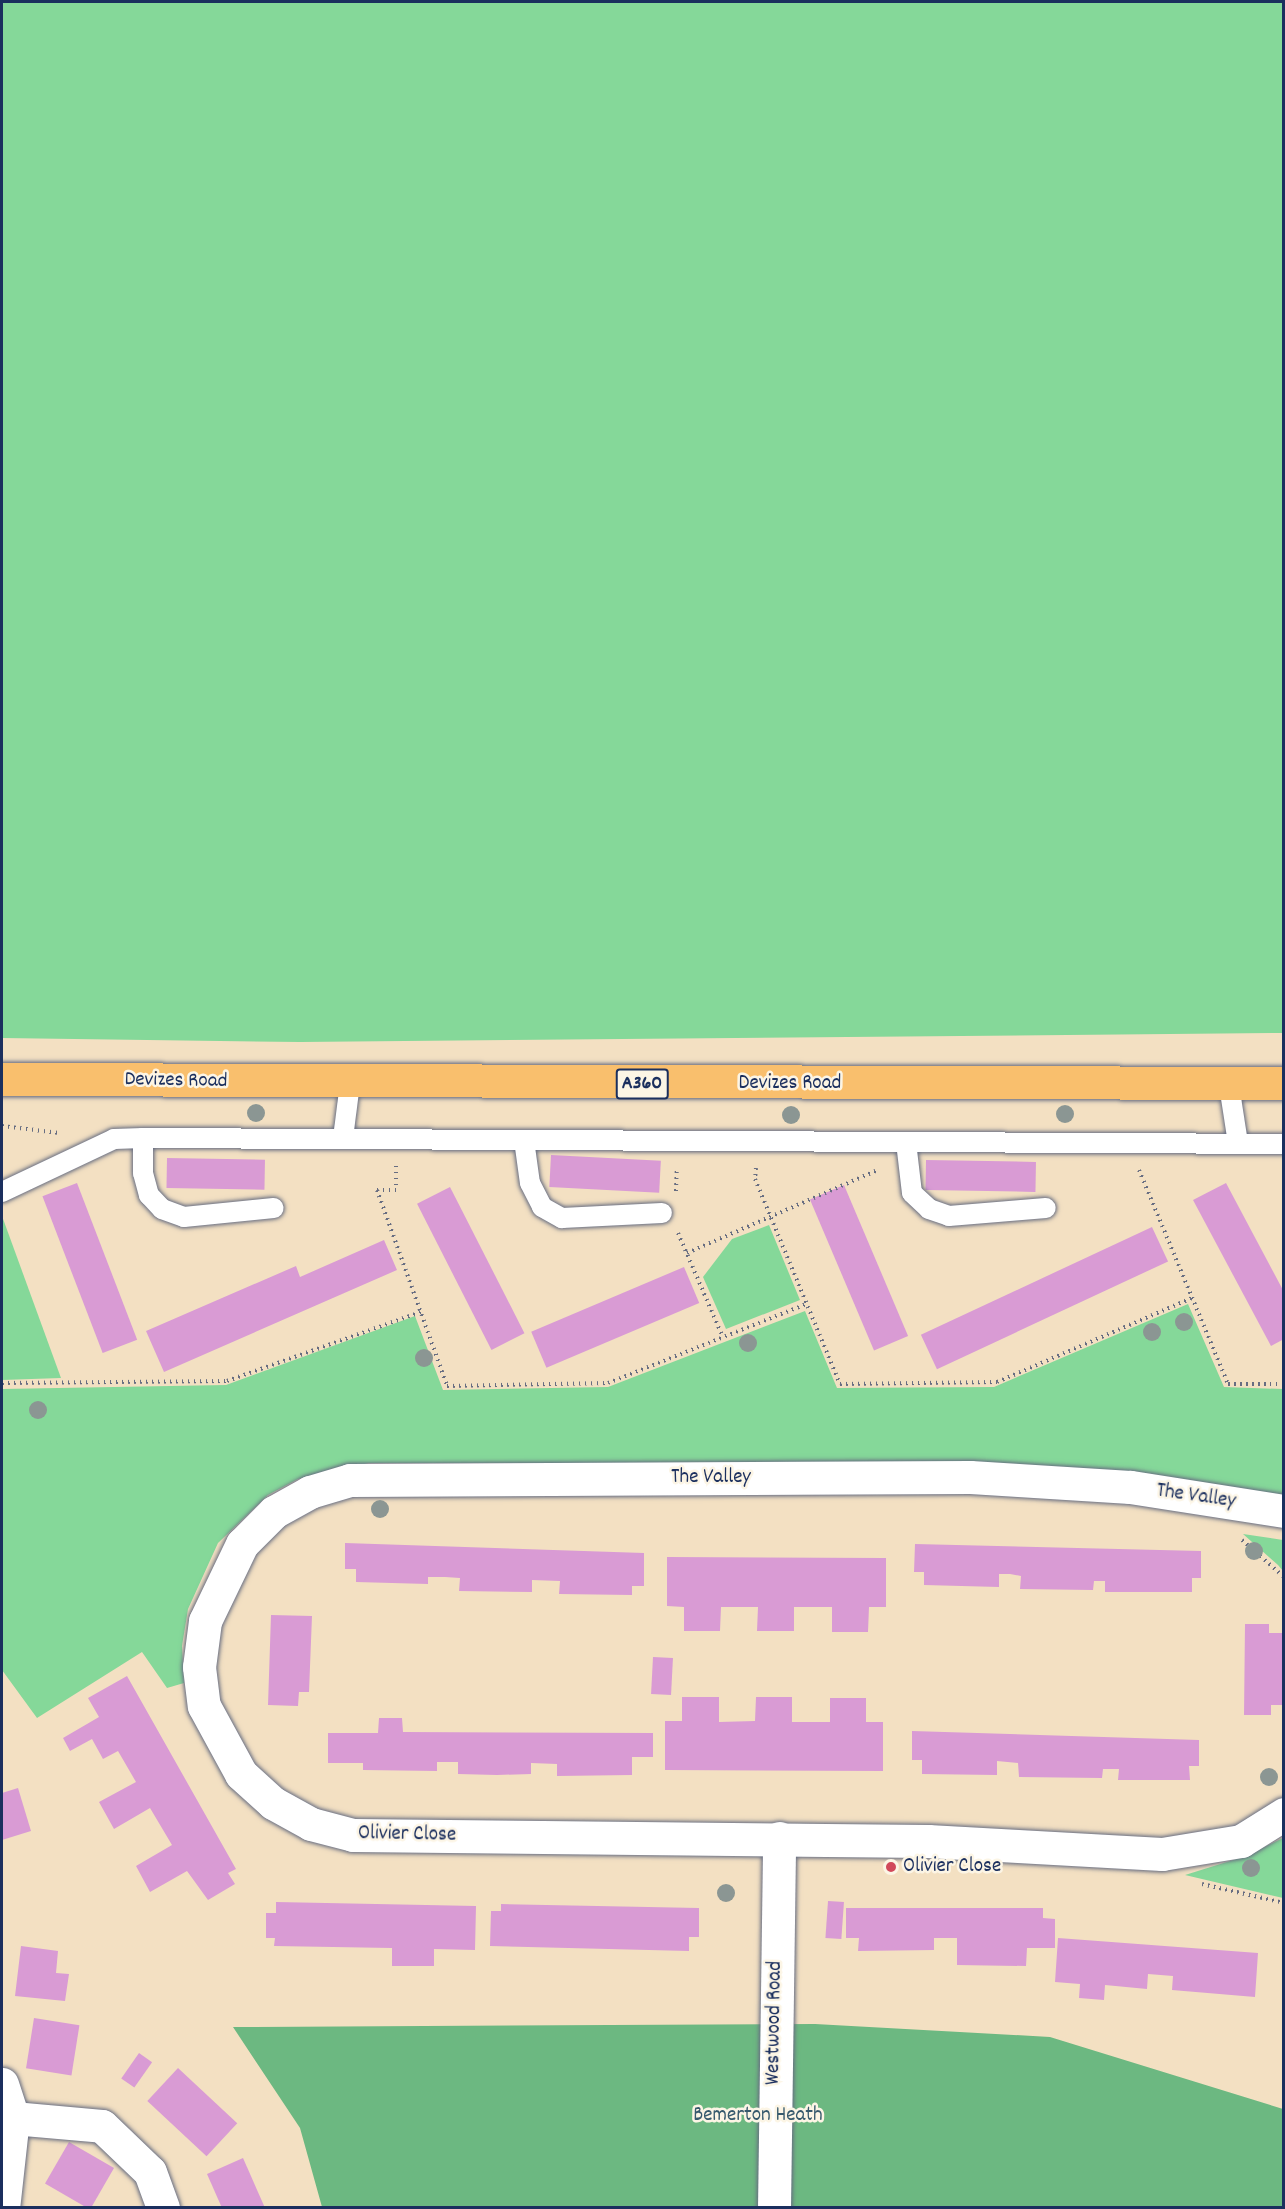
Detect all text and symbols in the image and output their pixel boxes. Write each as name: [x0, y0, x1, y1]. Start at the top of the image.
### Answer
road number: A360: [615, 1067, 669, 1101]
street label: Devizes Road: [124, 1068, 228, 1094]
street label: Devizes Road: [739, 1071, 841, 1097]
street label: The Valley: [671, 1465, 751, 1491]
street label: The Valley: [1155, 1479, 1237, 1515]
street label: Olivier Close: [358, 1822, 456, 1848]
place label: Olivier Close: [903, 1854, 1001, 1880]
marker: Olivier Close: [884, 1860, 898, 1874]
street label: Westwood Road: [761, 1961, 789, 2085]
park label: Bemerton Heath: [693, 2103, 823, 2129]

